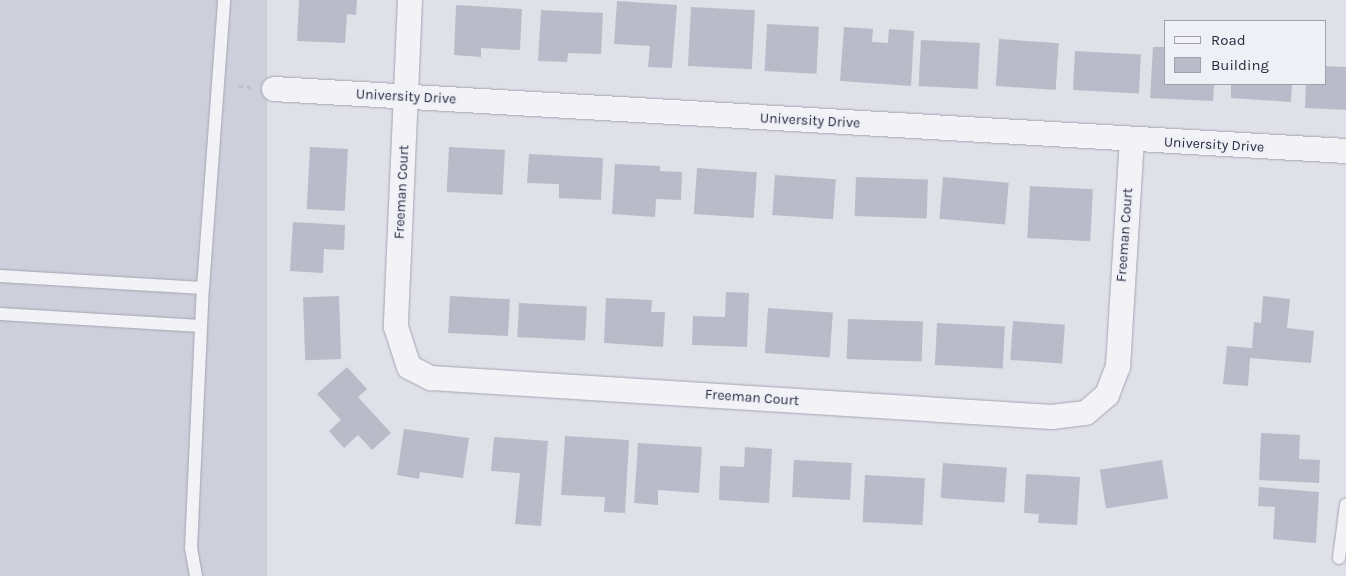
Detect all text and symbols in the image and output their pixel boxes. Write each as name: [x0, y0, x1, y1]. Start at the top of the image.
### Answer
legend: [1164, 20, 1326, 85]
text: Road: [1211, 31, 1246, 49]
text: Building: [1211, 56, 1269, 74]
street label: University Drive: [355, 86, 457, 108]
street label: University Drive: [759, 110, 861, 132]
street label: University Drive: [1163, 134, 1265, 156]
street label: Freeman Court: [391, 144, 413, 240]
street label: Freeman Court: [1113, 187, 1137, 283]
street label: Freeman Court: [704, 386, 800, 410]

